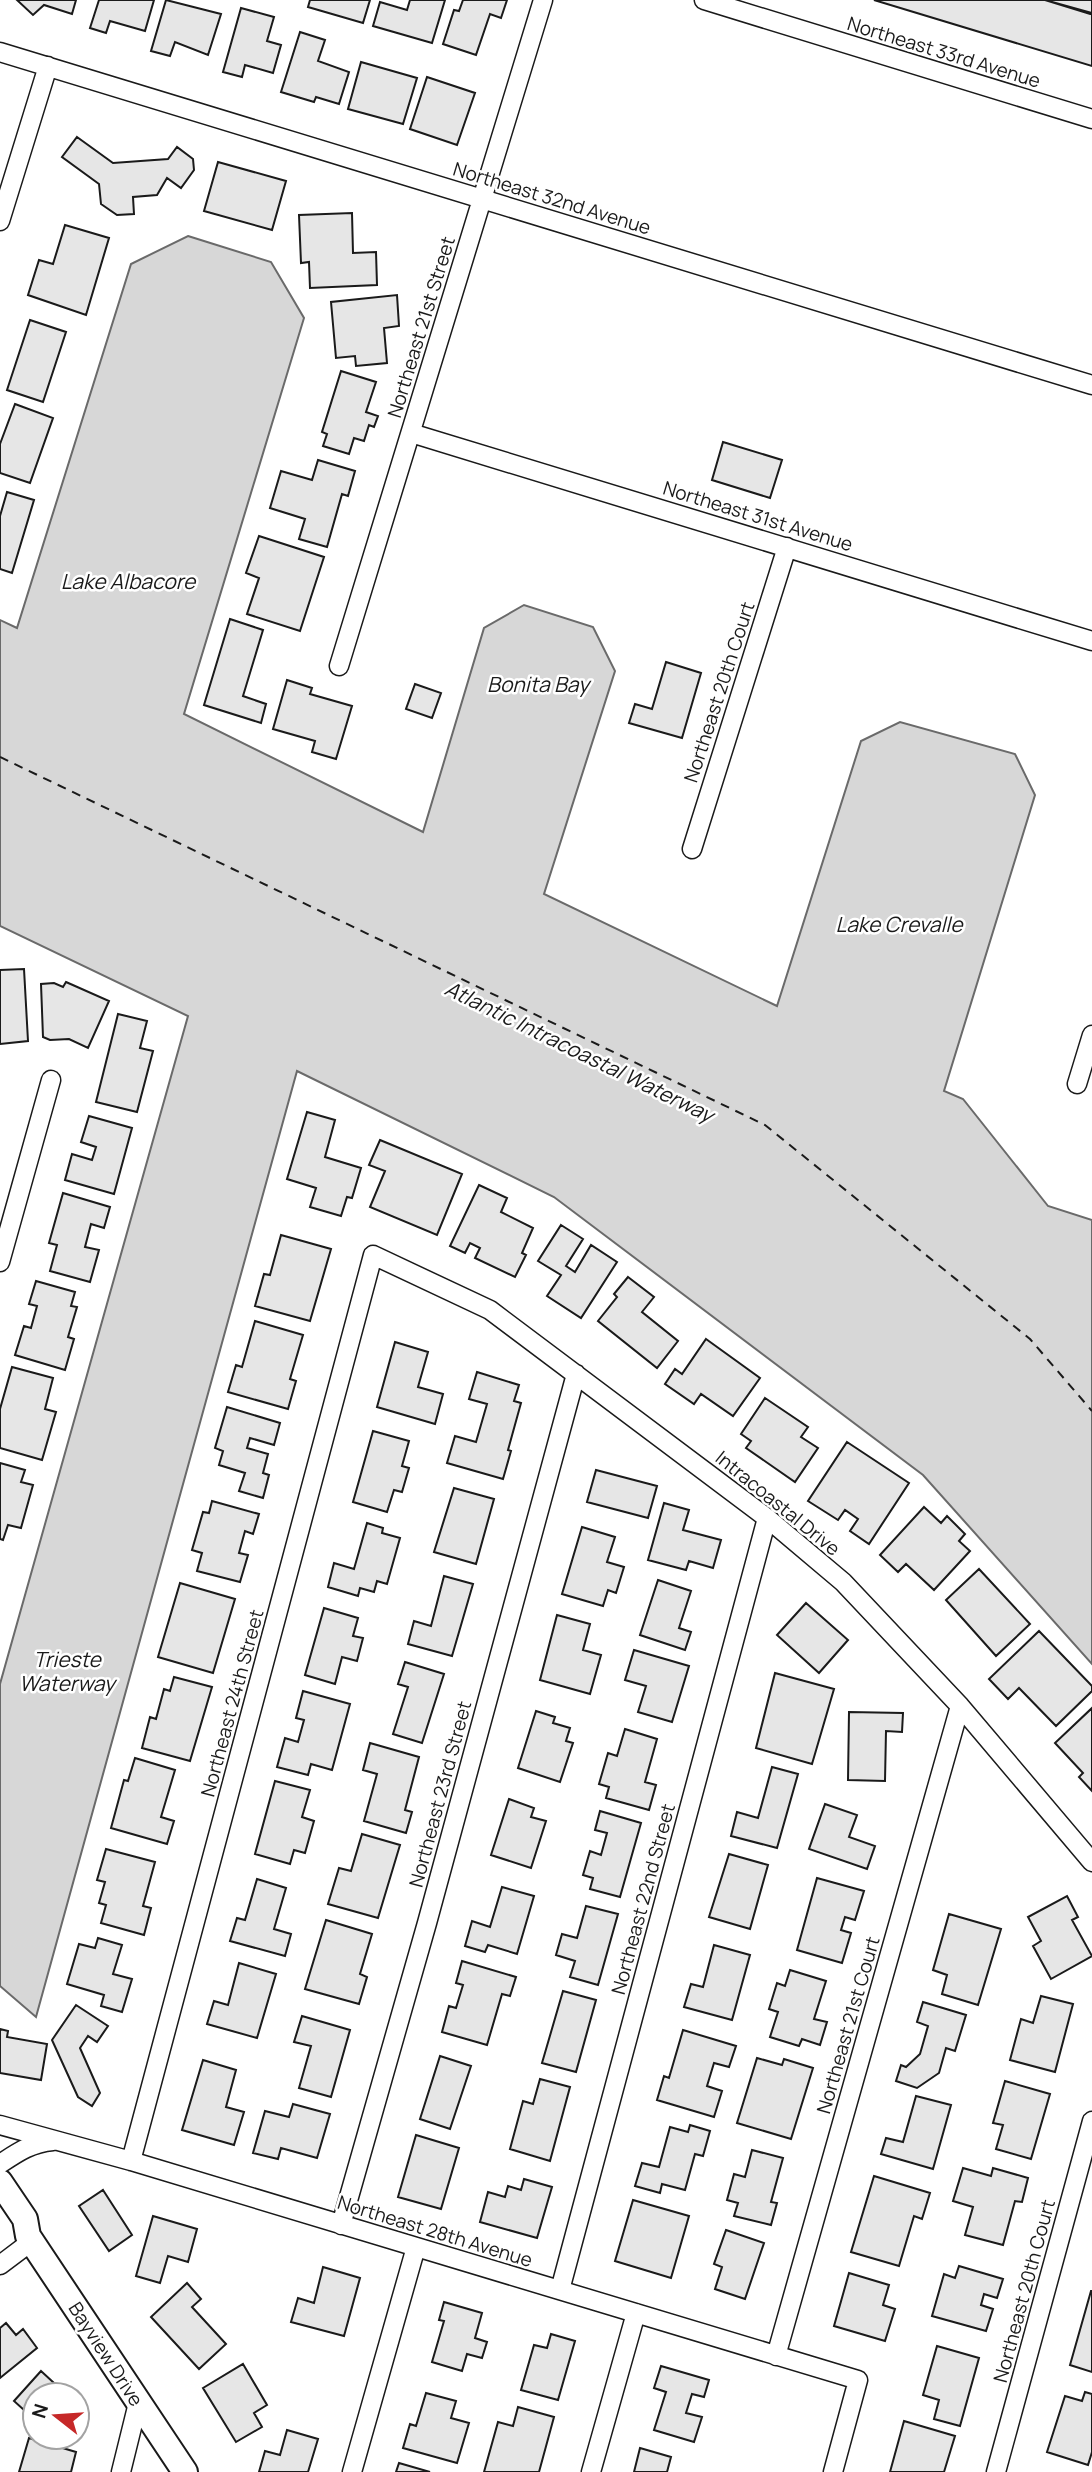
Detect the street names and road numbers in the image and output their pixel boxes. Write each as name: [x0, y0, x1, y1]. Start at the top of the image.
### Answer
street label: Northeast 33rd Avenue: [844, 10, 1044, 94]
street label: Northeast 32nd Avenue: [450, 156, 654, 240]
street label: Northeast 21st Street: [381, 233, 461, 421]
street label: Northeast 31st Avenue: [660, 475, 856, 557]
street label: Northeast 20th Court: [678, 598, 760, 786]
street label: Intracoastal Drive: [710, 1445, 846, 1561]
street label: Northeast 24th Street: [194, 1606, 270, 1800]
street label: Northeast 23rd Street: [403, 1698, 477, 1890]
street label: Northeast 22nd Street: [605, 1801, 681, 1997]
street label: Northeast 21st Court: [810, 1933, 886, 2117]
street label: Northeast 28th Avenue: [334, 2189, 536, 2273]
street label: Northeast 20th Court: [987, 2197, 1061, 2385]
street label: Bayview Drive: [63, 2297, 149, 2411]

